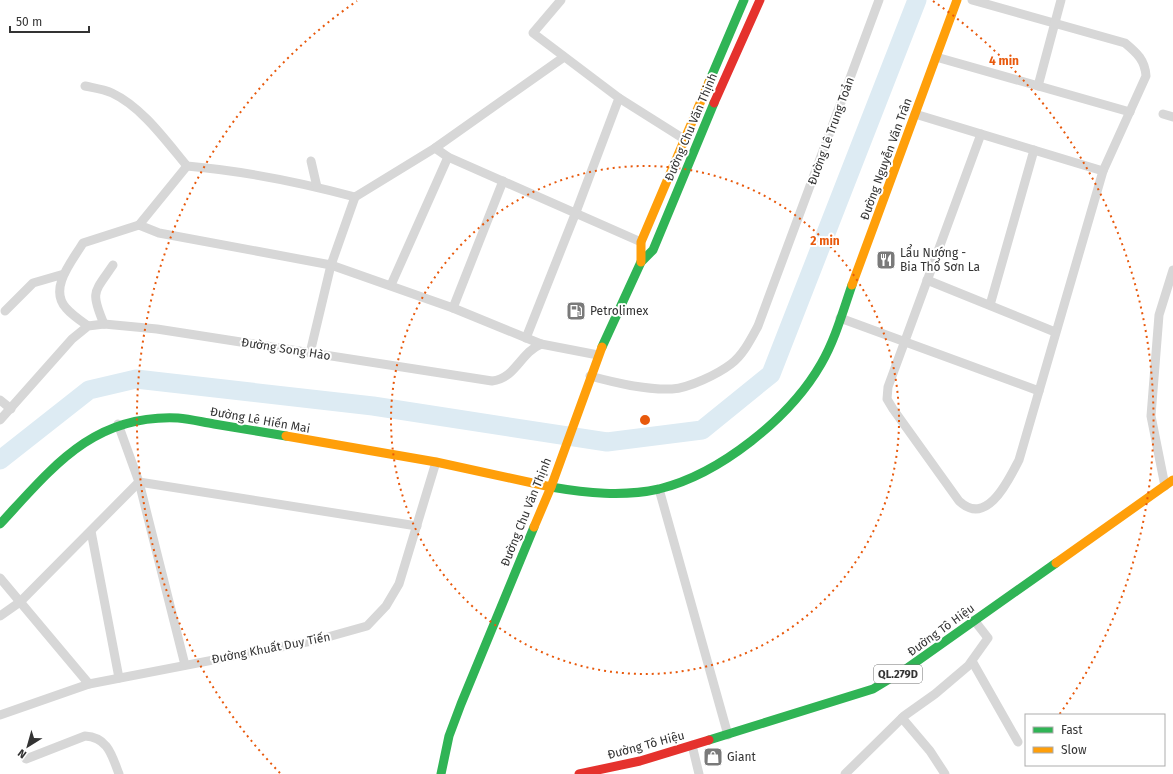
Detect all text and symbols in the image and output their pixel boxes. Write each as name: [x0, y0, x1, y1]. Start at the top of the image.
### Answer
scale bar: [10, 8, 89, 34]
text: 50 m: [16, 15, 42, 29]
text: 4 min: [989, 54, 1019, 68]
street label: Đường Chu Văn Thịnh: [662, 71, 720, 183]
street label: Đường Lê Trung Toản: [805, 75, 857, 187]
street label: Đường Nguyễn Văn Trân: [856, 96, 915, 222]
text: 2 min: [810, 234, 840, 248]
place label: Lẩu Nướng - Bia Thổ Sơn La: [900, 244, 980, 274]
restaurant icon: Lẩu Nướng - Bia Thổ Sơn La: [875, 249, 897, 271]
fuel station icon: Petrolimex: [565, 300, 587, 322]
place label: Petrolimex: [590, 304, 648, 318]
street label: Đường Song Hào: [240, 335, 332, 363]
street label: Đường Lê Hiến Mai: [209, 403, 311, 436]
centre of rings: [638, 413, 652, 427]
street label: Đường Chu Văn Thịnh: [498, 456, 554, 568]
street label: Đường Tô Hiệu: [905, 601, 977, 659]
street label: Đường Khuất Duy Tiến: [210, 629, 331, 666]
road number: QL.279D: [874, 665, 922, 683]
legend: [1025, 714, 1165, 766]
text: Fast: [1061, 723, 1083, 737]
north arrow: [8, 726, 48, 766]
street label: Đường Tô Hiệu: [606, 728, 686, 762]
text: Slow: [1061, 743, 1087, 757]
text: N: [15, 746, 29, 761]
shop icon: Giant: [702, 746, 724, 768]
place label: Giant: [727, 750, 757, 764]

